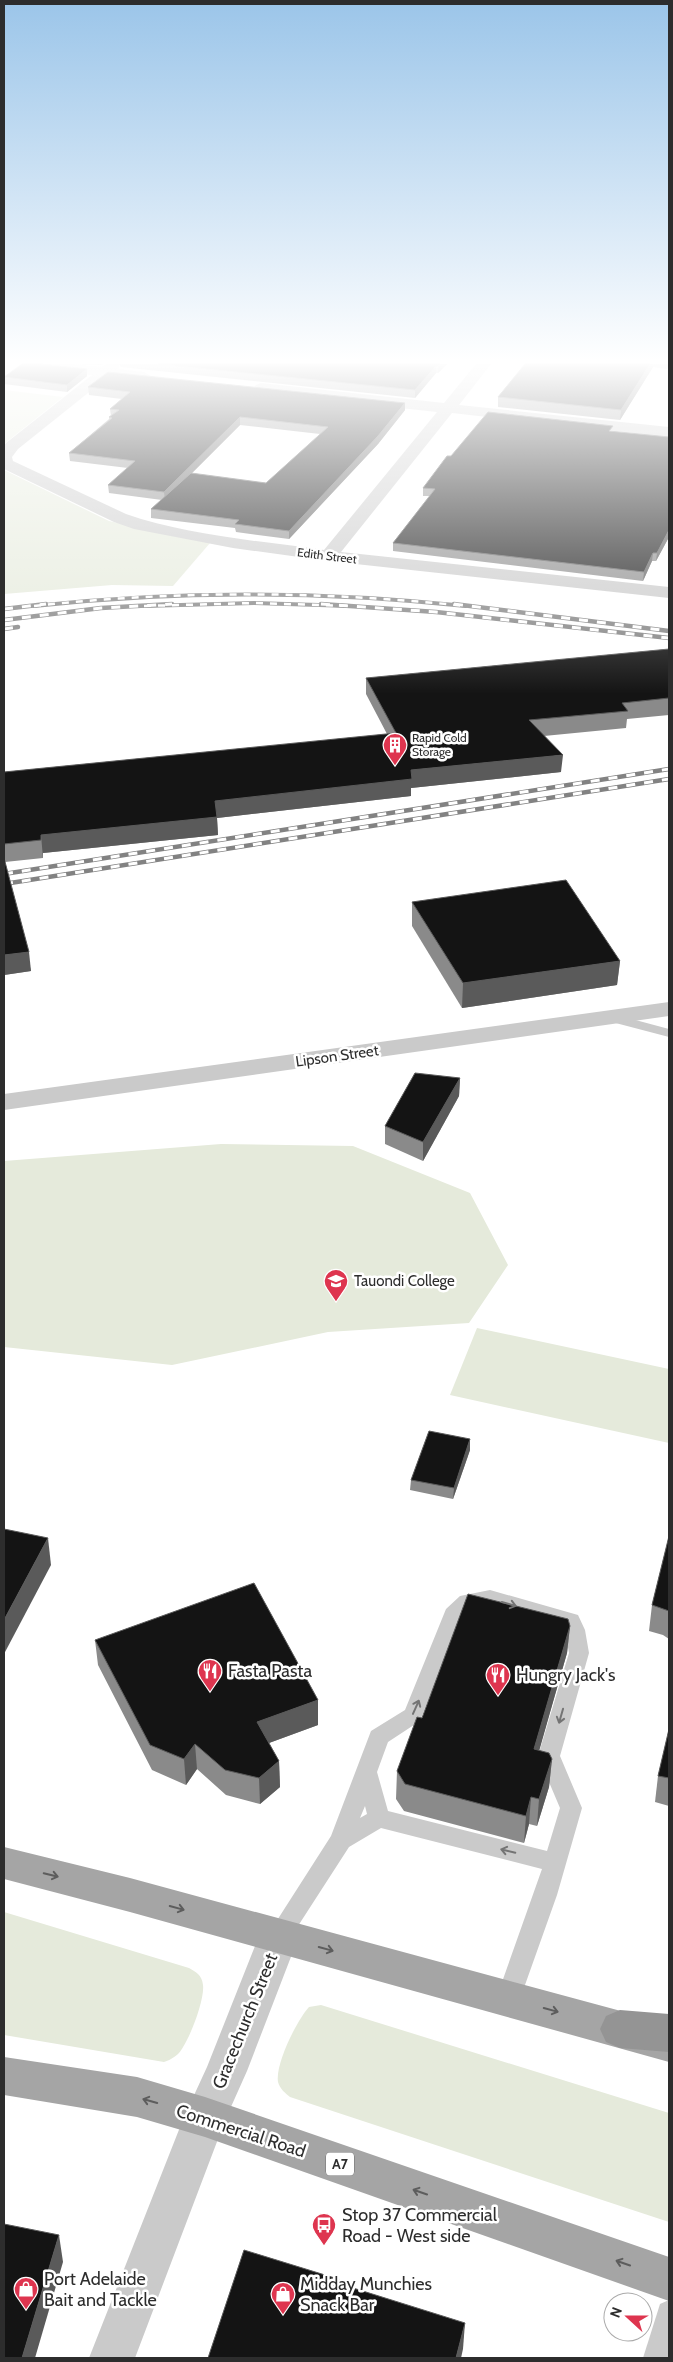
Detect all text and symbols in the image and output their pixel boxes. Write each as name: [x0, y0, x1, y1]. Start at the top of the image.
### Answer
street label: Edith Street: [296, 544, 358, 567]
place label: Rapid Cold Storage: [412, 730, 467, 759]
building icon: Rapid Cold Storage: [382, 732, 408, 766]
street label: Lipson Street: [294, 1041, 380, 1071]
school or university icon: Tauondi College: [323, 1268, 349, 1302]
place label: Tauondi College: [354, 1272, 455, 1290]
one-way arrow: [501, 1599, 517, 1609]
restaurant icon: Fasta Pasta: [197, 1658, 223, 1692]
place label: Fasta Pasta: [228, 1660, 312, 1682]
restaurant icon: Hungry Jack's: [485, 1662, 511, 1696]
place label: Hungry Jack's: [516, 1664, 615, 1686]
one-way arrow: [411, 1700, 421, 1715]
one-way arrow: [555, 1707, 565, 1723]
one-way arrow: [501, 1845, 517, 1855]
one-way arrow: [43, 1871, 59, 1880]
one-way arrow: [169, 1904, 185, 1913]
one-way arrow: [318, 1944, 334, 1954]
street label: Gracechurch Street: [208, 1950, 282, 2092]
one-way arrow: [542, 2006, 558, 2016]
one-way arrow: [143, 2096, 159, 2106]
street label: Commercial Road: [173, 2100, 309, 2162]
road number: A7: [326, 2152, 354, 2176]
one-way arrow: [413, 2187, 428, 2196]
place label: Stop 37 Commercial Road - West side: [342, 2204, 498, 2247]
bus stop icon: Stop 37 Commercial Road - West side: [311, 2212, 337, 2246]
one-way arrow: [616, 2258, 631, 2267]
place label: Port Adelaide Bait and Tackle: [44, 2268, 157, 2311]
place label: Midday Munchies Snack Bar: [300, 2273, 432, 2316]
shop icon: Port Adelaide Bait and Tackle: [13, 2276, 39, 2310]
shop icon: Midday Munchies Snack Bar: [270, 2281, 296, 2315]
north arrow: [603, 2292, 653, 2342]
text: N: [606, 2304, 626, 2320]

